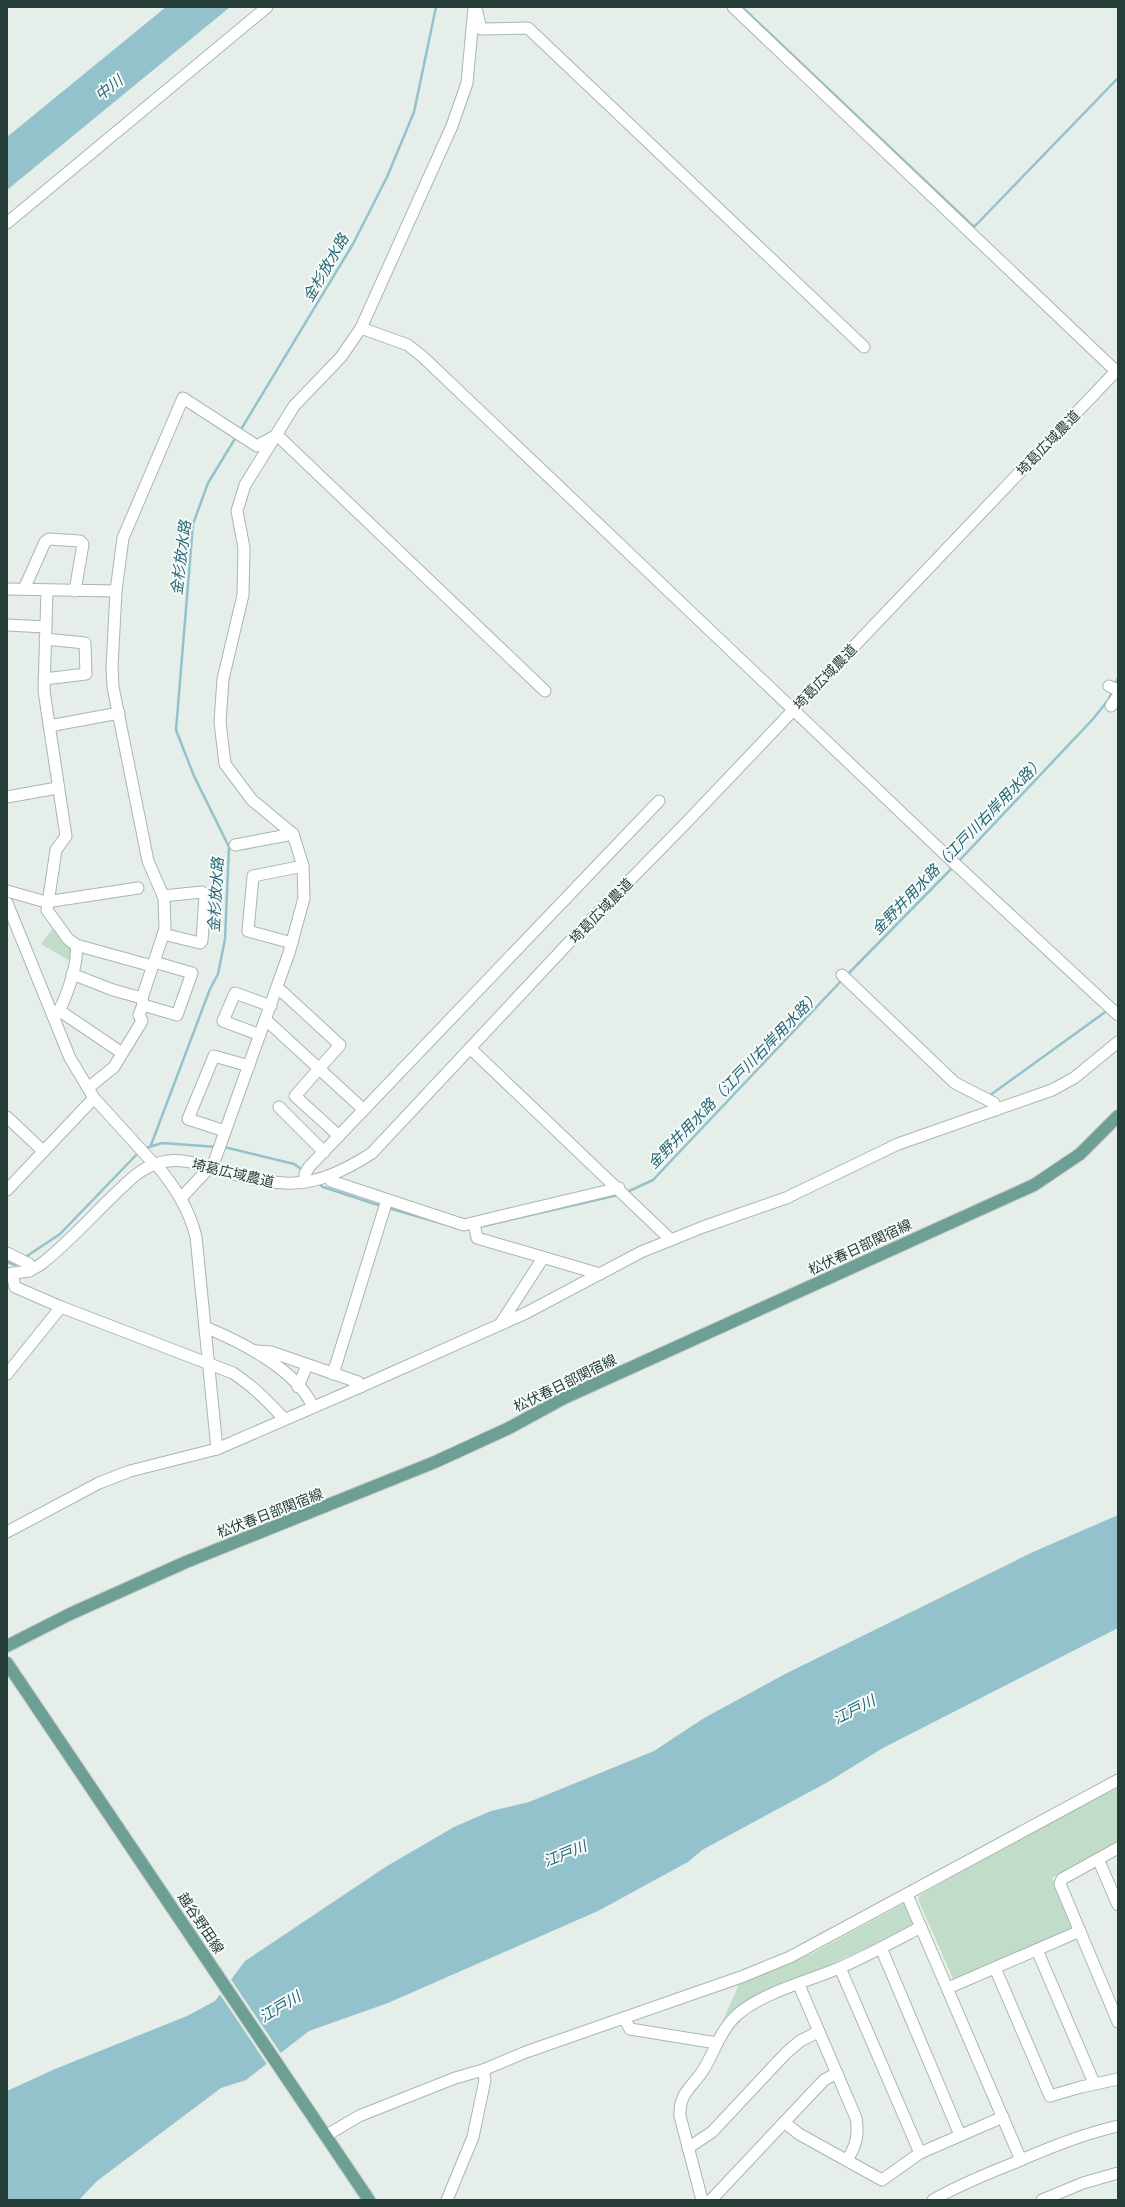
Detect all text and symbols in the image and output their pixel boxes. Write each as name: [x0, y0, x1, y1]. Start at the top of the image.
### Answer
water label: 中川: [92, 70, 128, 104]
water label: 金杉放水路: [299, 229, 354, 305]
street label: 埼葛広域農道: [1013, 407, 1084, 479]
water label: 金杉放水路: [167, 518, 195, 596]
street label: 埼葛広域農道: [790, 641, 861, 713]
water label: 金野井用水路（江戸川右岸用水路）: [868, 753, 1048, 939]
water label: 金杉放水路: [205, 855, 227, 933]
street label: 埼葛広域農道: [566, 875, 637, 947]
water label: 金野井用水路（江戸川右岸用水路）: [644, 987, 824, 1173]
street label: 埼葛広域農道: [190, 1156, 276, 1191]
street label: 松伏春日部関宿線: [806, 1216, 915, 1279]
street label: 松伏春日部関宿線: [511, 1351, 619, 1416]
street label: 松伏春日部関宿線: [215, 1485, 326, 1541]
water label: 江戸川: [830, 1691, 880, 1728]
water label: 江戸川: [541, 1836, 591, 1871]
street label: 越谷野田線: [174, 1890, 227, 1957]
water label: 江戸川: [256, 1987, 306, 2026]

